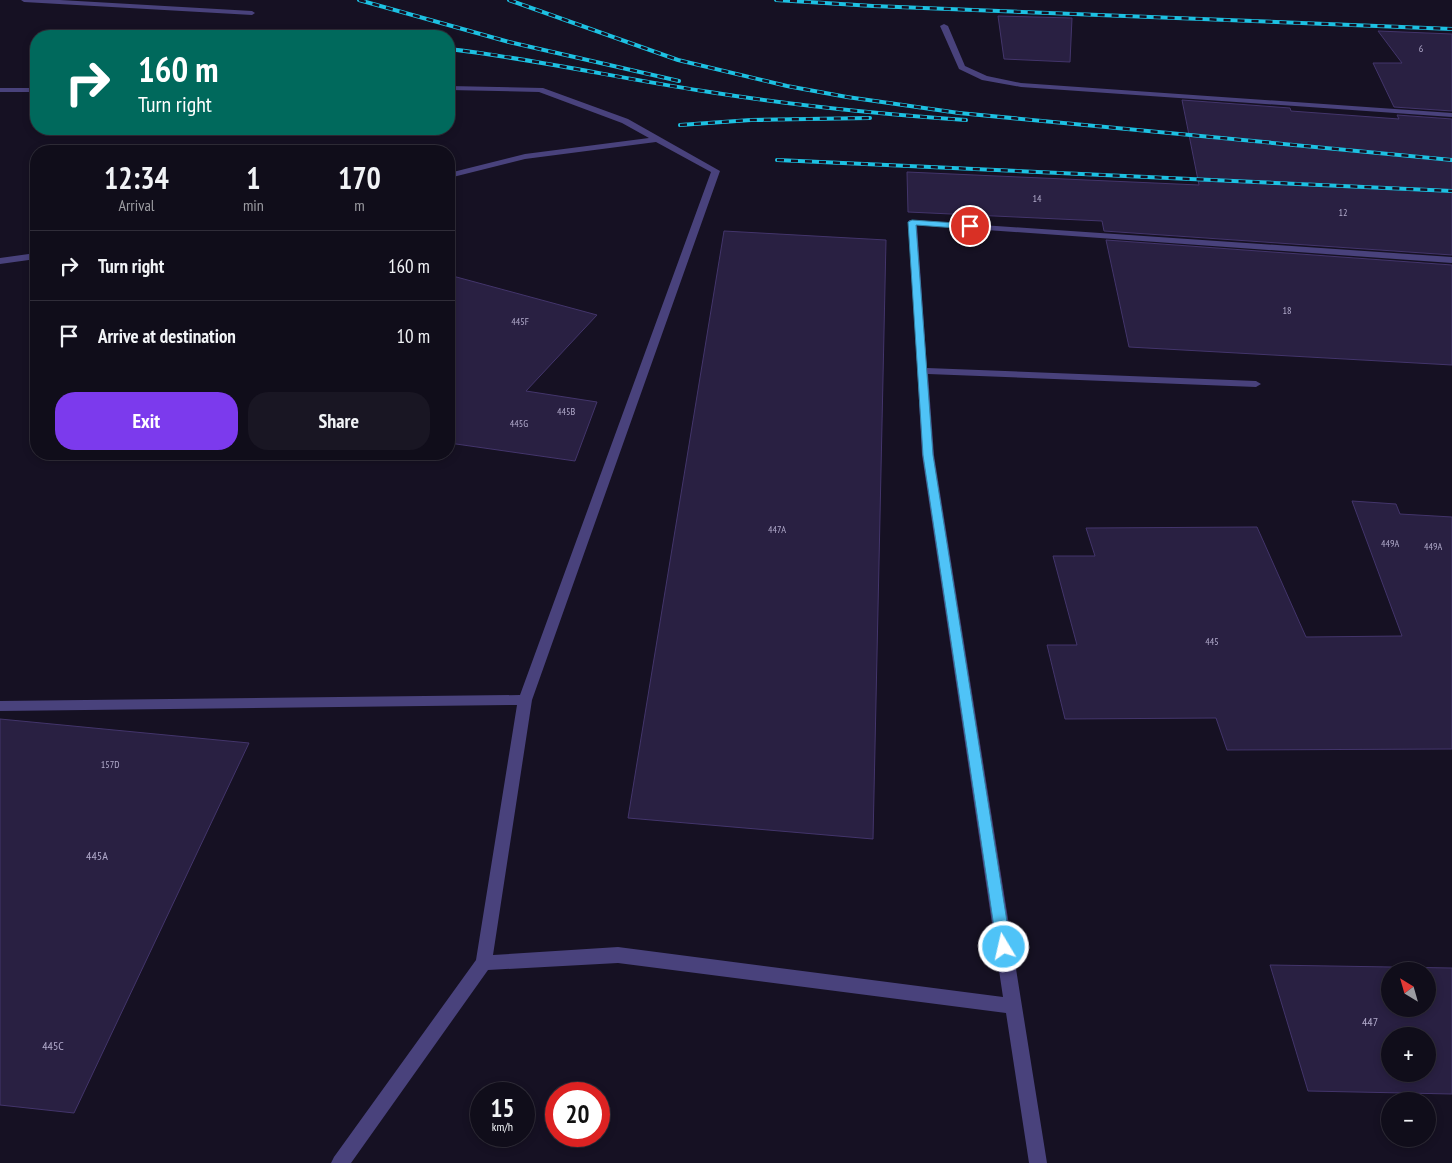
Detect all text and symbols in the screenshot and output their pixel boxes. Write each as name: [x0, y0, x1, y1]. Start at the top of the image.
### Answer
house number: 6: [1419, 42, 1424, 55]
text: 160 m: [138, 46, 219, 92]
icon: right: [55, 50, 120, 115]
text: Turn right: [138, 90, 212, 118]
text: 12:34: [104, 158, 169, 197]
text: 1: [246, 158, 261, 197]
text: 170: [338, 158, 381, 197]
house number: 14: [1033, 192, 1042, 205]
text: Arrival: [118, 195, 155, 215]
text: min: [243, 195, 264, 215]
text: m: [354, 195, 365, 215]
pin: [949, 205, 991, 247]
house number: 12: [1339, 206, 1348, 219]
icon: arrive: [956, 212, 984, 240]
icon: right: [55, 252, 83, 280]
text: Turn right: [98, 254, 164, 278]
text: 160 m: [388, 254, 430, 278]
house number: 18: [1283, 304, 1292, 317]
house number: 445F: [511, 315, 529, 328]
icon: arrive: [55, 322, 83, 350]
text: Arrive at destination: [98, 324, 236, 348]
text: 10 m: [397, 324, 430, 348]
button: Exit: [55, 392, 238, 450]
button: Share: [248, 392, 430, 450]
house number: 445B: [557, 405, 575, 418]
house number: 445G: [510, 417, 528, 430]
house number: 447A: [768, 523, 786, 536]
house number: 449A: [1381, 537, 1399, 550]
house number: 449A: [1424, 540, 1442, 553]
house number: 445: [1205, 635, 1219, 648]
house number: 157D: [101, 758, 119, 771]
house number: 445A: [86, 848, 108, 863]
position arrow: [977, 920, 1029, 972]
north arrow: [1381, 962, 1436, 1018]
map controls: [1381, 962, 1436, 1147]
house number: 447: [1362, 1014, 1378, 1029]
button: +: [1381, 1027, 1436, 1082]
house number: 445C: [42, 1038, 64, 1053]
speed limit sign: 20: [545, 1082, 610, 1147]
text: 15: [491, 1092, 514, 1124]
button: −: [1381, 1092, 1436, 1147]
text: km/h: [492, 1119, 513, 1134]

